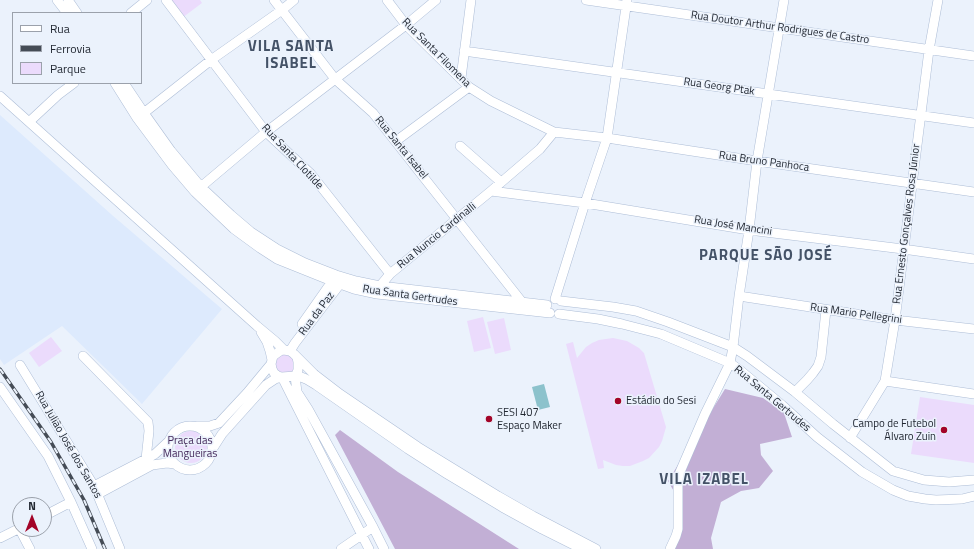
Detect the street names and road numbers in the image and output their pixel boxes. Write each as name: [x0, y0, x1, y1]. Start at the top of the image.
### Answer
street label: Rua Doutor Arthur Rodrigues de Castro: [690, 9, 870, 47]
street label: Rua Santa Filomena: [399, 16, 473, 90]
street label: Rua Georg Ptak: [683, 75, 755, 99]
street label: Rua Santa Isabel: [372, 114, 430, 182]
street label: Rua Santa Clotilde: [258, 122, 326, 192]
street label: Rua Ernesto Gonçalves Rosa Júnior: [891, 143, 923, 305]
street label: Rua Bruno Panhoca: [718, 149, 810, 175]
street label: Rua Nuncio Cardinalli: [395, 200, 479, 272]
street label: Rua José Mancini: [693, 213, 773, 239]
street label: Rua Santa Gertrudes: [362, 283, 458, 309]
street label: Rua da Paz: [296, 290, 338, 338]
street label: Rua Mario Pellegrini: [809, 301, 903, 327]
street label: Rua Santa Gertrudes: [731, 363, 813, 435]
street label: Rua Julião José dos Santos: [32, 389, 104, 501]

